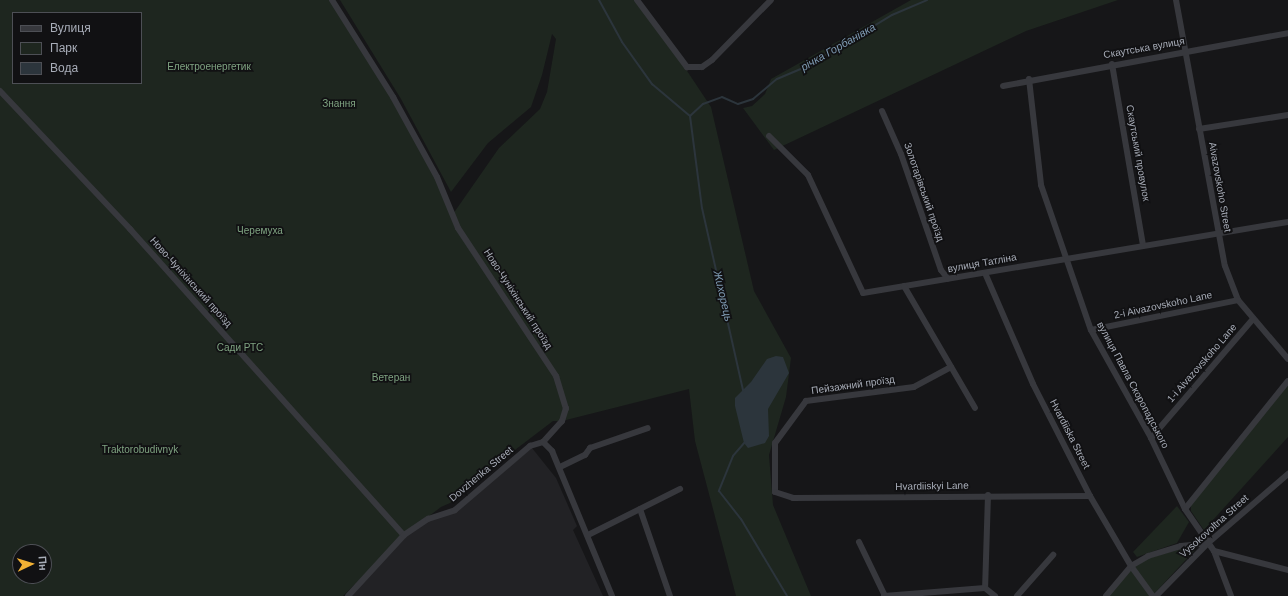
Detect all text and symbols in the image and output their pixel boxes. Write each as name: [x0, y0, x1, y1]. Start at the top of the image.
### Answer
legend: [12, 12, 142, 84]
water label: річка Горбанівка: [798, 20, 878, 74]
text: Вулиця: [50, 21, 91, 35]
street label: Скаутська вулиця: [1102, 35, 1186, 61]
text: Парк: [50, 41, 77, 55]
text: Вода: [50, 61, 78, 75]
park label: Електроенергетик: [167, 61, 251, 73]
park label: Знання: [322, 98, 356, 110]
street label: Скаутський провулок: [1124, 104, 1152, 202]
street label: Золотарівський проїзд: [901, 141, 947, 243]
street label: Aivazovskoho Street: [1206, 141, 1234, 233]
park label: Черемуха: [237, 225, 283, 237]
street label: Ново-Чуніхінський проїзд: [147, 234, 235, 330]
street label: Ново-Чуніхінський проїзд: [481, 247, 555, 351]
street label: вулиця Татліна: [947, 251, 1017, 275]
water label: Жихорець: [711, 269, 735, 323]
street label: 2-i Aivazovskoho Lane: [1113, 289, 1213, 321]
street label: вулиця Павла Скоропадського: [1094, 320, 1172, 450]
street label: 1-i Aivazovskoho Lane: [1164, 321, 1240, 405]
park label: Сади РТС: [217, 342, 263, 354]
park label: Ветеран: [372, 372, 410, 384]
street label: Пейзажний проїзд: [810, 373, 896, 397]
street label: Hvardiiska Street: [1047, 397, 1093, 471]
park label: Traktorobudivnyk: [102, 444, 178, 456]
street label: Dovzhenka Street: [447, 444, 515, 504]
street label: Hvardiiskyi Lane: [895, 479, 969, 493]
street label: Vysokovoltna Street: [1177, 492, 1251, 560]
north arrow: [12, 544, 52, 584]
text: Пн: [36, 556, 49, 571]

